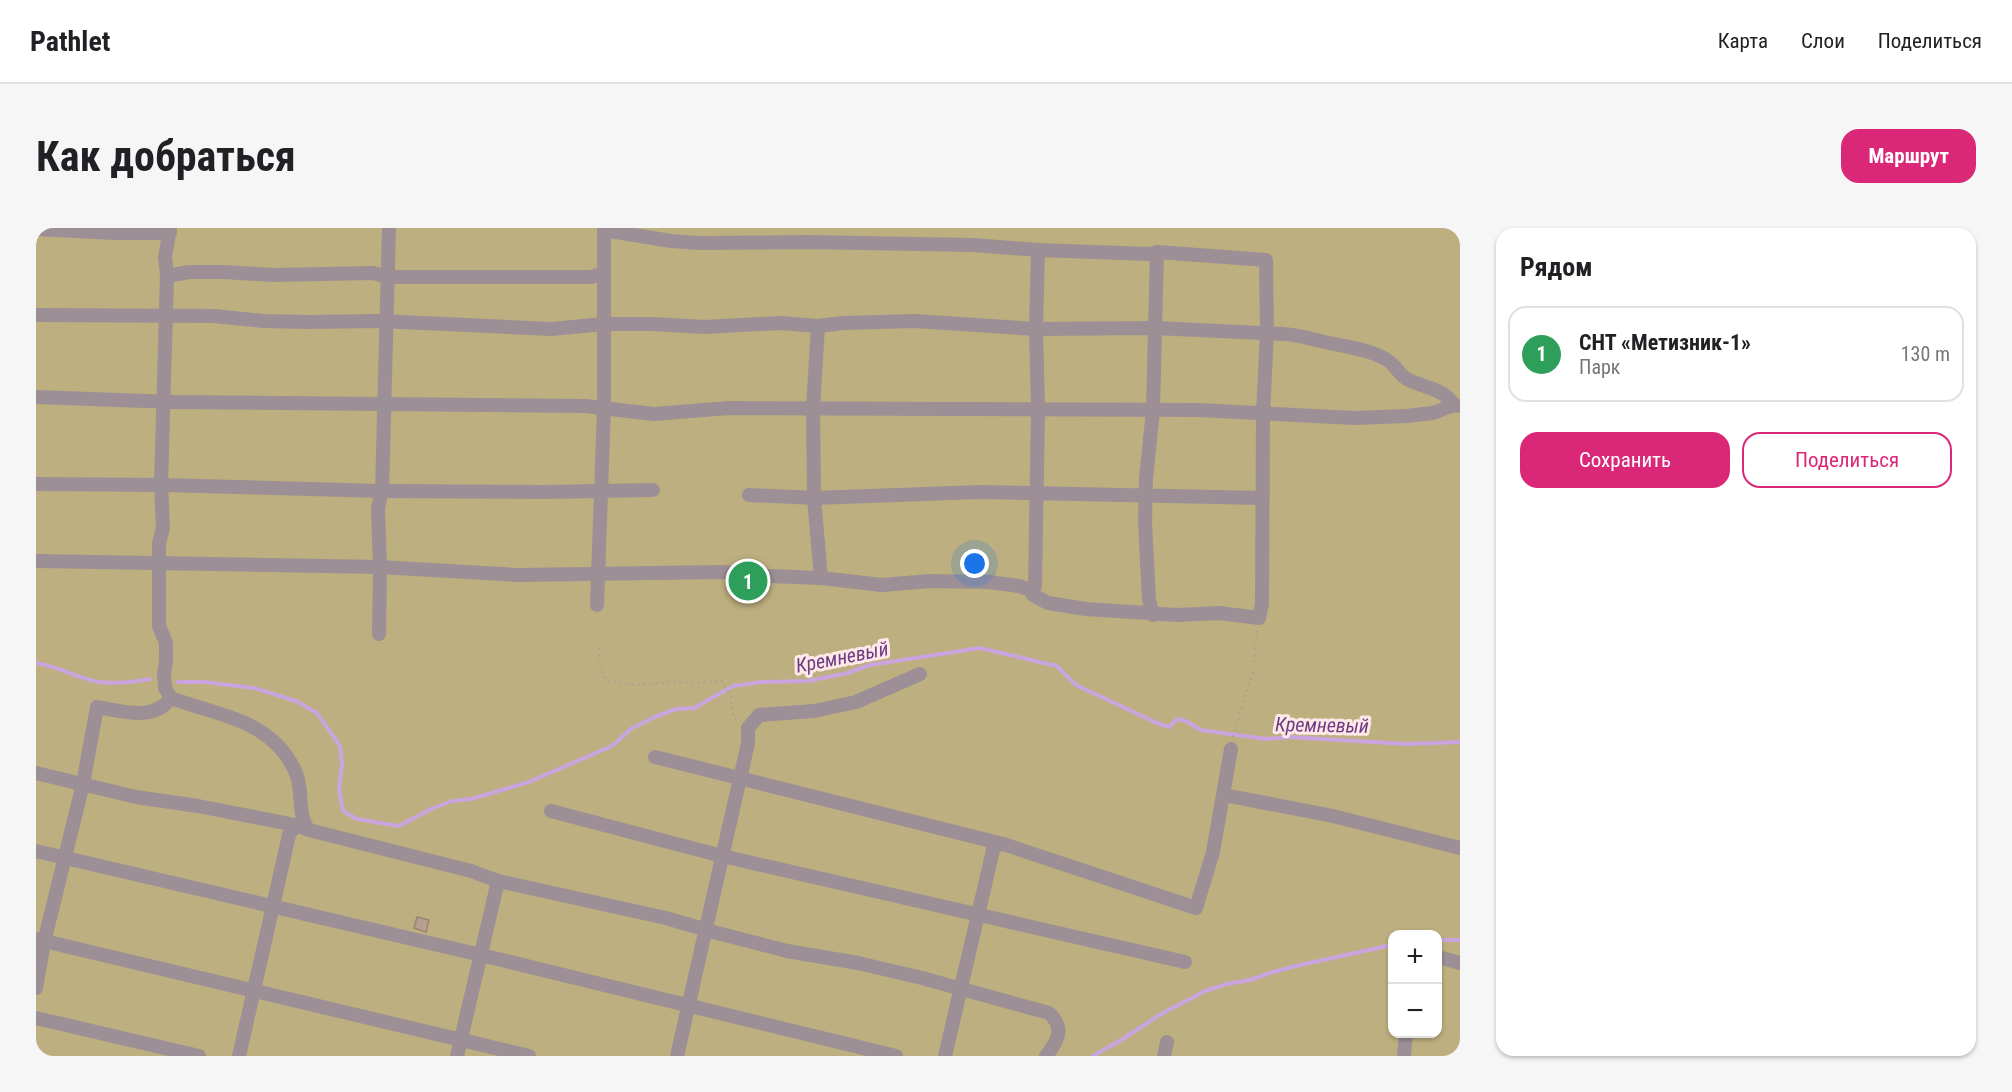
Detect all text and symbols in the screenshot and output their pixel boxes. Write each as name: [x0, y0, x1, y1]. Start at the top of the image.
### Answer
text: Pathlet: [30, 25, 110, 58]
text: Карта: [1718, 29, 1768, 53]
text: Слои: [1801, 29, 1845, 53]
text: Поделиться: [1878, 29, 1982, 53]
button: Маршрут: [1841, 129, 1976, 183]
text: Как добраться: [36, 132, 296, 181]
text: Рядом: [1520, 252, 1592, 282]
text: СНТ «Метизник-1»: [1579, 330, 1751, 355]
text: 1: [1536, 342, 1547, 366]
text: 130 m: [1901, 342, 1950, 366]
text: Парк: [1579, 355, 1620, 379]
button: Сохранить: [1520, 432, 1730, 488]
button: Поделиться: [1742, 432, 1952, 488]
your location: [960, 549, 989, 578]
pin: 1: [728, 558, 768, 604]
water label: Кремневый: [794, 636, 890, 678]
water label: Кремневый: [1275, 712, 1369, 738]
map controls: [1388, 930, 1442, 1038]
button: +: [1388, 930, 1442, 984]
button: −: [1388, 984, 1442, 1038]

